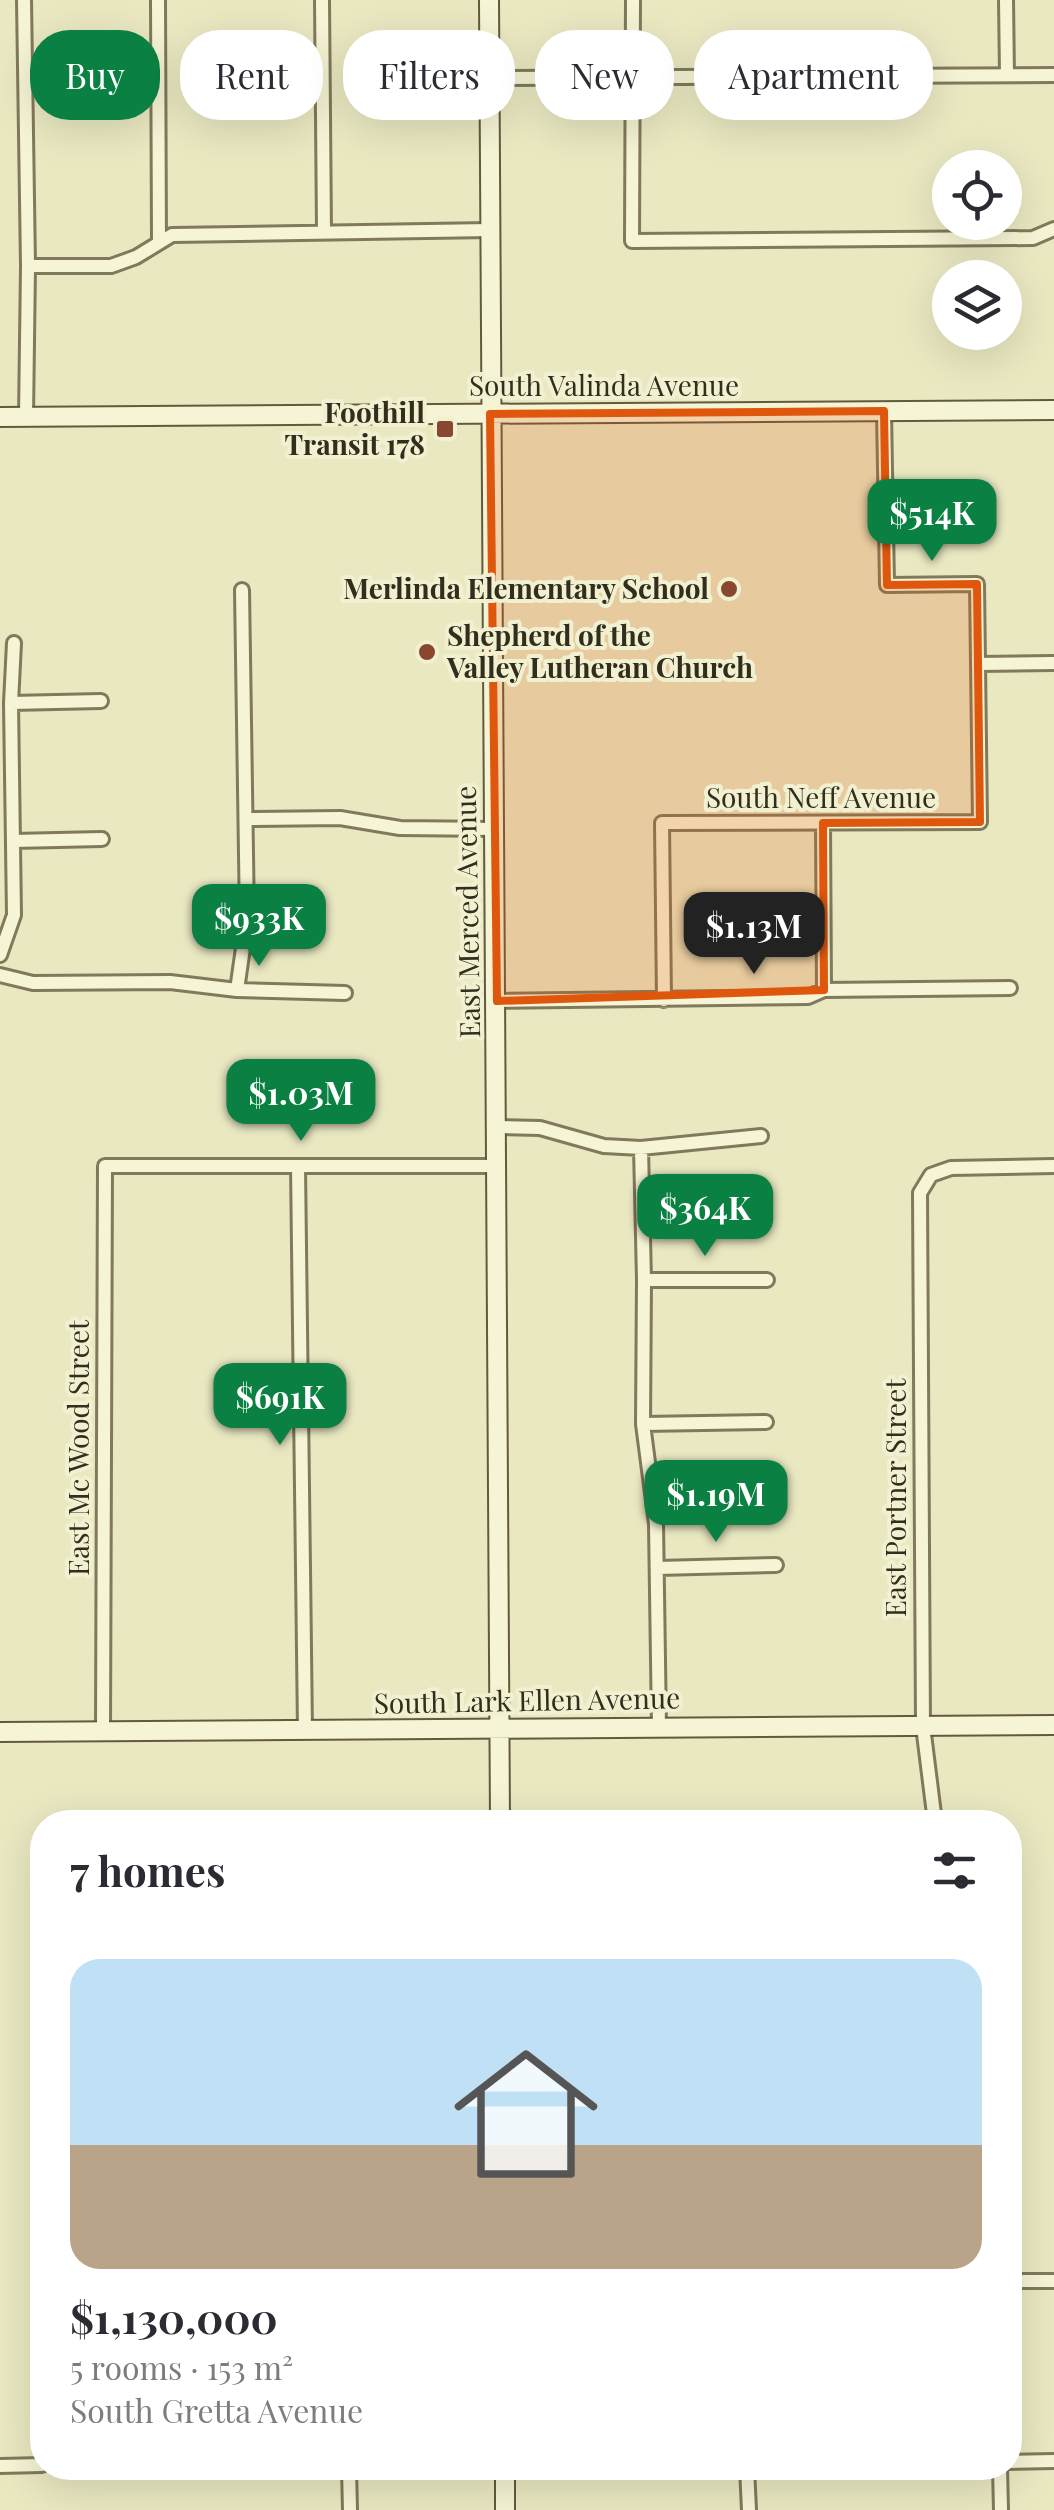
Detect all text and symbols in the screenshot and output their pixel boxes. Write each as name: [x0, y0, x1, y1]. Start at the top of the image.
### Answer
chip: Buy: [30, 30, 160, 120]
chip: Rent: [180, 30, 323, 120]
chip: Filters: [343, 30, 515, 120]
chip: New: [535, 30, 674, 120]
chip: Apartment: [694, 30, 933, 120]
map controls: [932, 150, 1022, 350]
button: locate: [932, 150, 1022, 240]
button: layers: [932, 260, 1022, 350]
street label: South Valinda Avenue: [469, 366, 739, 403]
place label: Foothill Transit 178: [284, 393, 425, 462]
marker: Foothill Transit 178: [434, 418, 456, 440]
pin: $514K: [862, 479, 1002, 564]
text: $514K: [889, 490, 975, 533]
place label: Merlinda Elementary School: [343, 569, 709, 606]
marker: Merlinda Elementary School: [718, 578, 740, 600]
place label: Shepherd of the Valley Lutheran Church: [446, 616, 753, 685]
marker: Shepherd of the Valley Lutheran Church: [416, 641, 438, 663]
street label: South Neff Avenue: [706, 778, 936, 815]
street label: East Merced Avenue: [446, 786, 487, 1039]
pin: $933K: [189, 884, 329, 969]
pin: $1.13M: [673, 892, 835, 977]
text: $933K: [214, 895, 304, 938]
text: $1.13M: [706, 903, 802, 946]
pin: $1.03M: [220, 1059, 382, 1144]
text: $1.03M: [248, 1070, 354, 1113]
pin: $364K: [635, 1174, 775, 1259]
text: $364K: [659, 1185, 751, 1228]
street label: East Mc Wood Street: [59, 1319, 96, 1576]
pin: $691K: [210, 1363, 350, 1448]
text: $691K: [235, 1374, 325, 1417]
street label: East Portner Street: [876, 1378, 913, 1617]
pin: $1.19M: [635, 1460, 797, 1545]
text: $1.19M: [667, 1471, 765, 1514]
street label: South Lark Ellen Avenue: [373, 1678, 681, 1721]
text: 7 homes: [70, 1842, 225, 1898]
icon: filters: [927, 1843, 982, 1898]
icon: home: [436, 2024, 616, 2204]
text: $1,130,000: [70, 2289, 278, 2345]
text: 5 rooms · 153 m²: [70, 2345, 293, 2388]
text: South Gretta Avenue: [70, 2388, 363, 2431]

